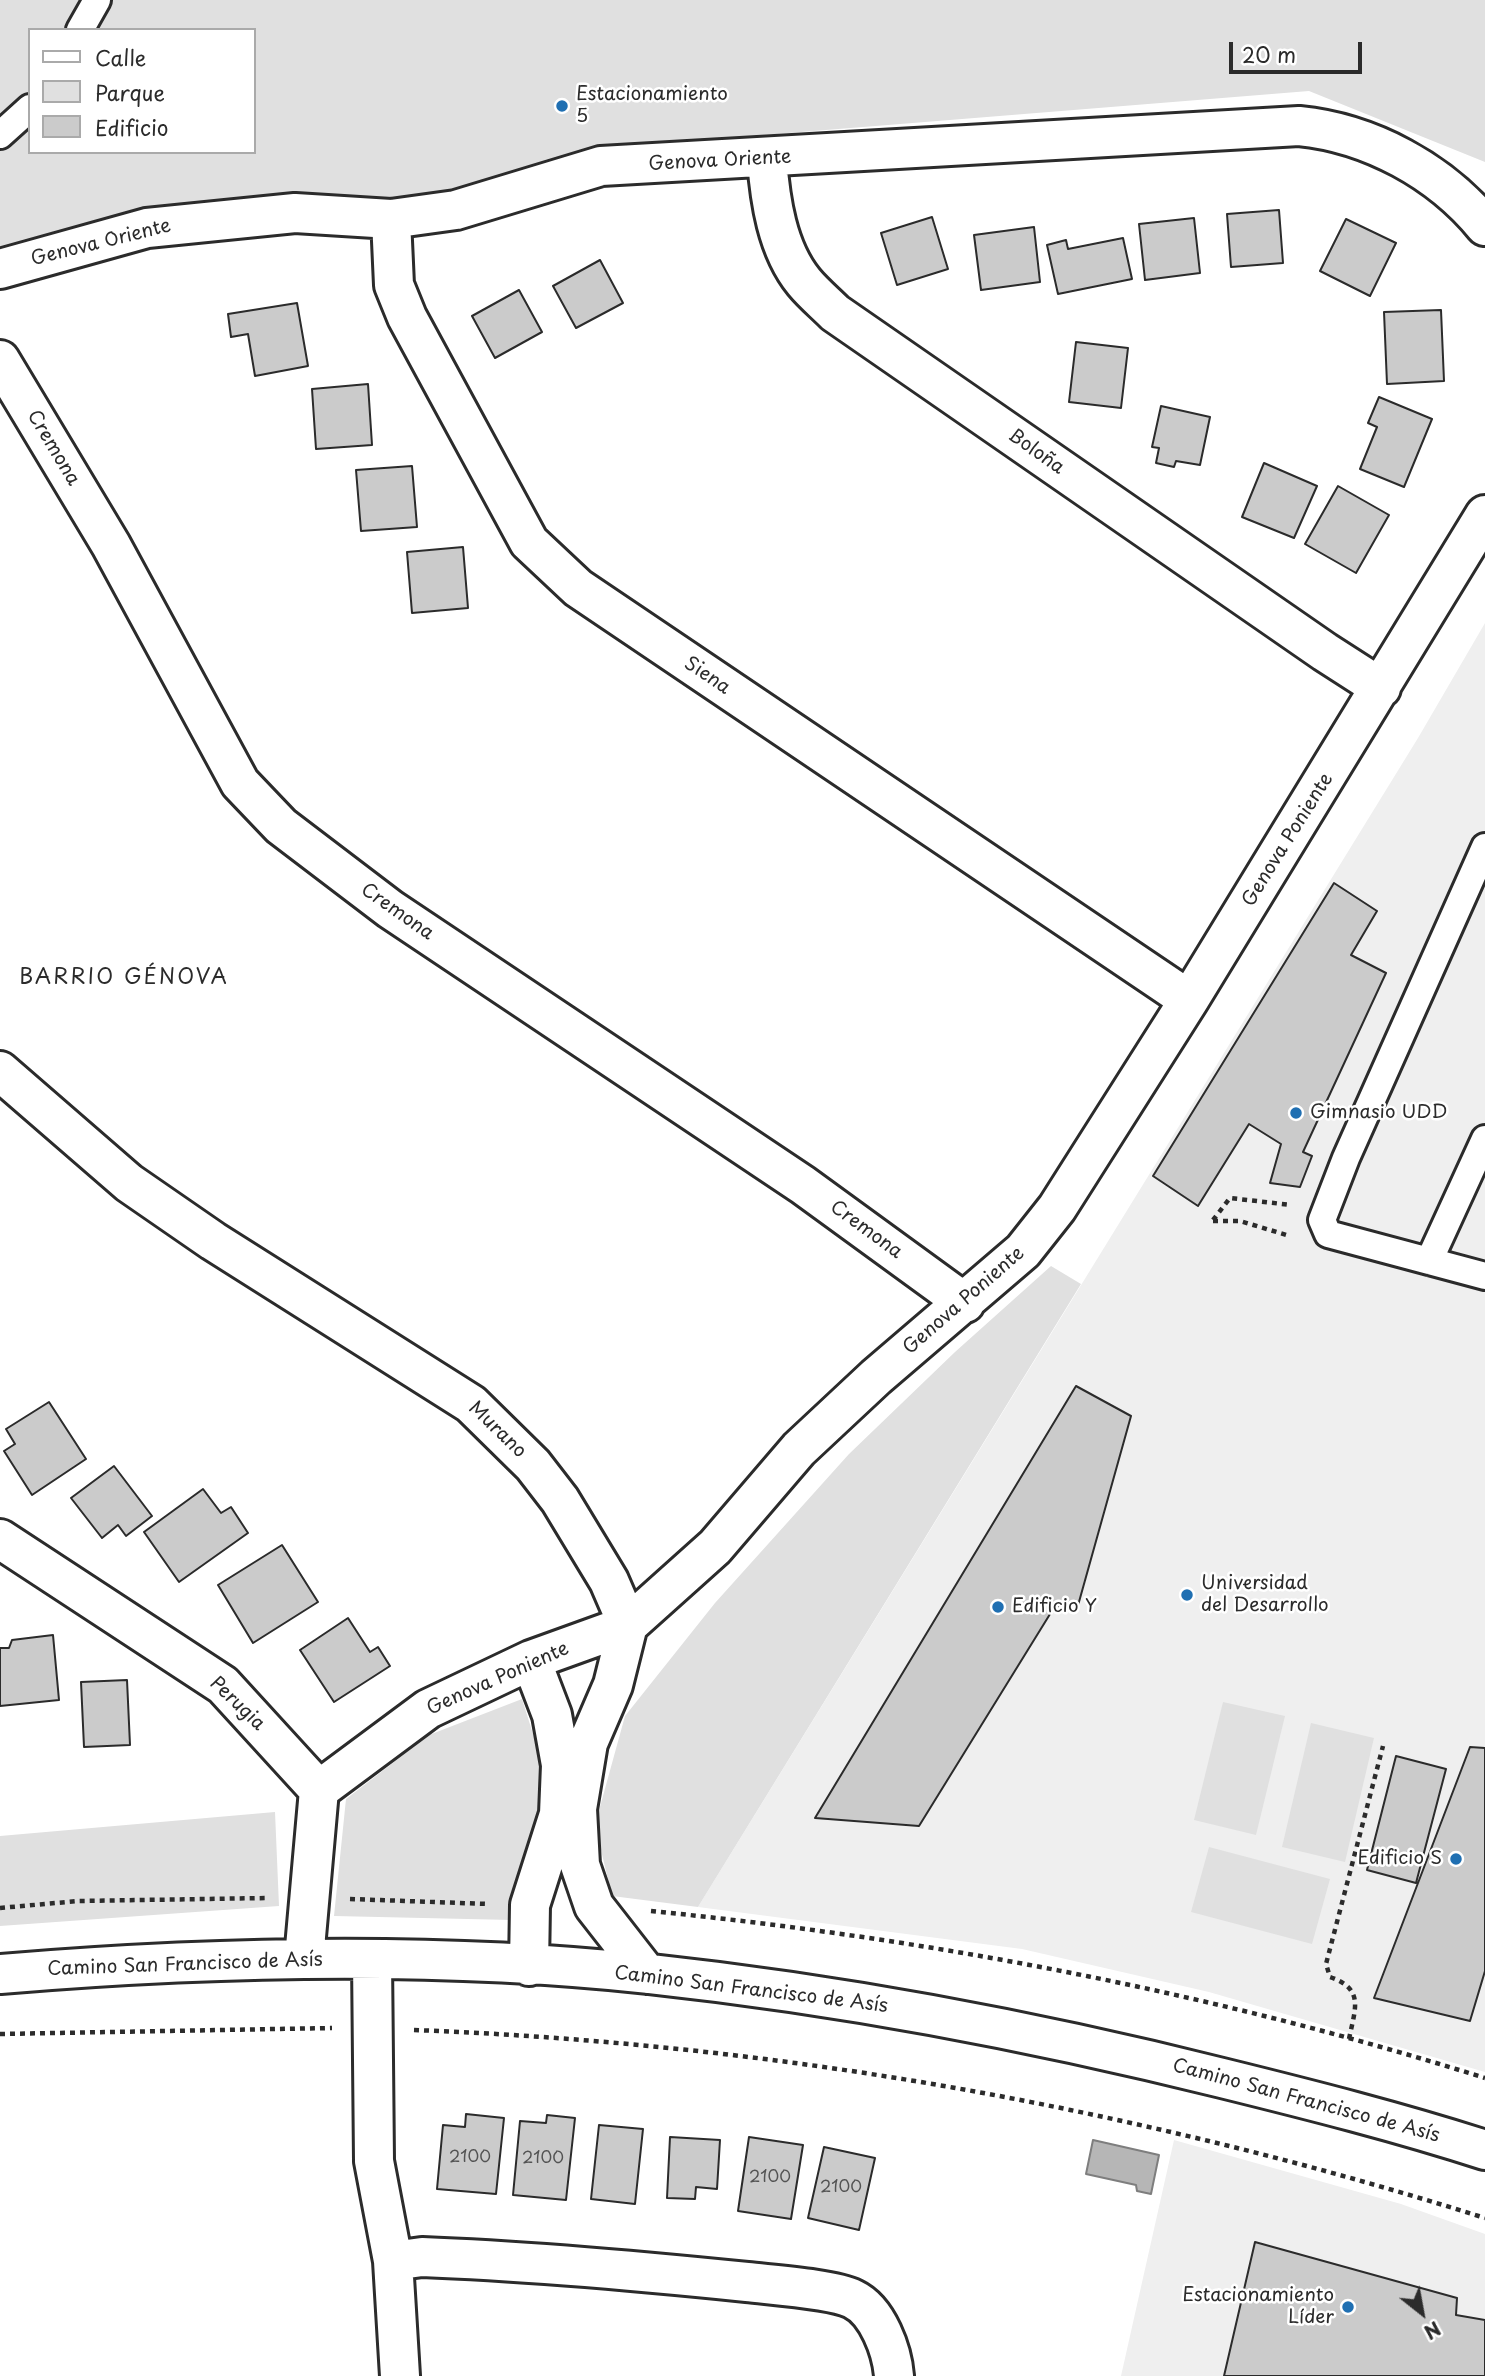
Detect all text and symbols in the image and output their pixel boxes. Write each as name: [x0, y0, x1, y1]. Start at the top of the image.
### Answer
legend: [28, 28, 256, 154]
scale bar: [1233, 28, 1366, 72]
text: 20 m: [1242, 38, 1296, 70]
text: Calle: [95, 41, 146, 73]
text: Parque: [95, 76, 165, 108]
place label: Estacionamiento 5: [576, 84, 728, 128]
marker: Estacionamiento 5: [554, 98, 570, 114]
text: Edificio: [95, 111, 168, 143]
street label: Genova Oriente: [648, 146, 792, 176]
street label: Genova Oriente: [29, 215, 173, 271]
street label: Cremona: [22, 406, 84, 490]
street label: Boloña: [1003, 424, 1069, 480]
street label: Siena: [680, 652, 734, 700]
street label: Genova Poniente: [1238, 769, 1338, 911]
street label: Cremona: [356, 879, 438, 945]
district label: BARRIO GÉNOVA: [21, 965, 227, 991]
place label: Gimnasio UDD: [1310, 1102, 1447, 1124]
marker: Gimnasio UDD: [1288, 1105, 1304, 1121]
street label: Cremona: [825, 1196, 907, 1264]
street label: Genova Poniente: [899, 1242, 1029, 1360]
street label: Murano: [463, 1397, 531, 1463]
place label: Universidad del Desarrollo: [1201, 1573, 1328, 1617]
marker: Universidad del Desarrollo: [1179, 1587, 1195, 1603]
place label: Edificio Y: [1012, 1596, 1097, 1618]
marker: Edificio Y: [990, 1599, 1006, 1615]
street label: Genova Poniente: [423, 1637, 573, 1721]
street label: Perugia: [205, 1672, 269, 1736]
place label: Edificio S: [1358, 1848, 1442, 1870]
marker: Edificio S: [1448, 1851, 1464, 1867]
street label: Camino San Francisco de Asís: [47, 1949, 323, 1981]
street label: Camino San Francisco de Asís: [613, 1962, 889, 2018]
street label: Camino San Francisco de Asís: [1170, 2054, 1442, 2148]
house number: 2100: [449, 2148, 491, 2168]
house number: 2100: [522, 2149, 564, 2169]
house number: 2100: [749, 2168, 791, 2188]
house number: 2100: [820, 2178, 862, 2198]
north arrow: [1387, 2278, 1457, 2348]
place label: Estacionamiento Líder: [1182, 2285, 1334, 2329]
marker: Estacionamiento Líder: [1340, 2299, 1356, 2315]
text: N: [1419, 2315, 1446, 2347]

